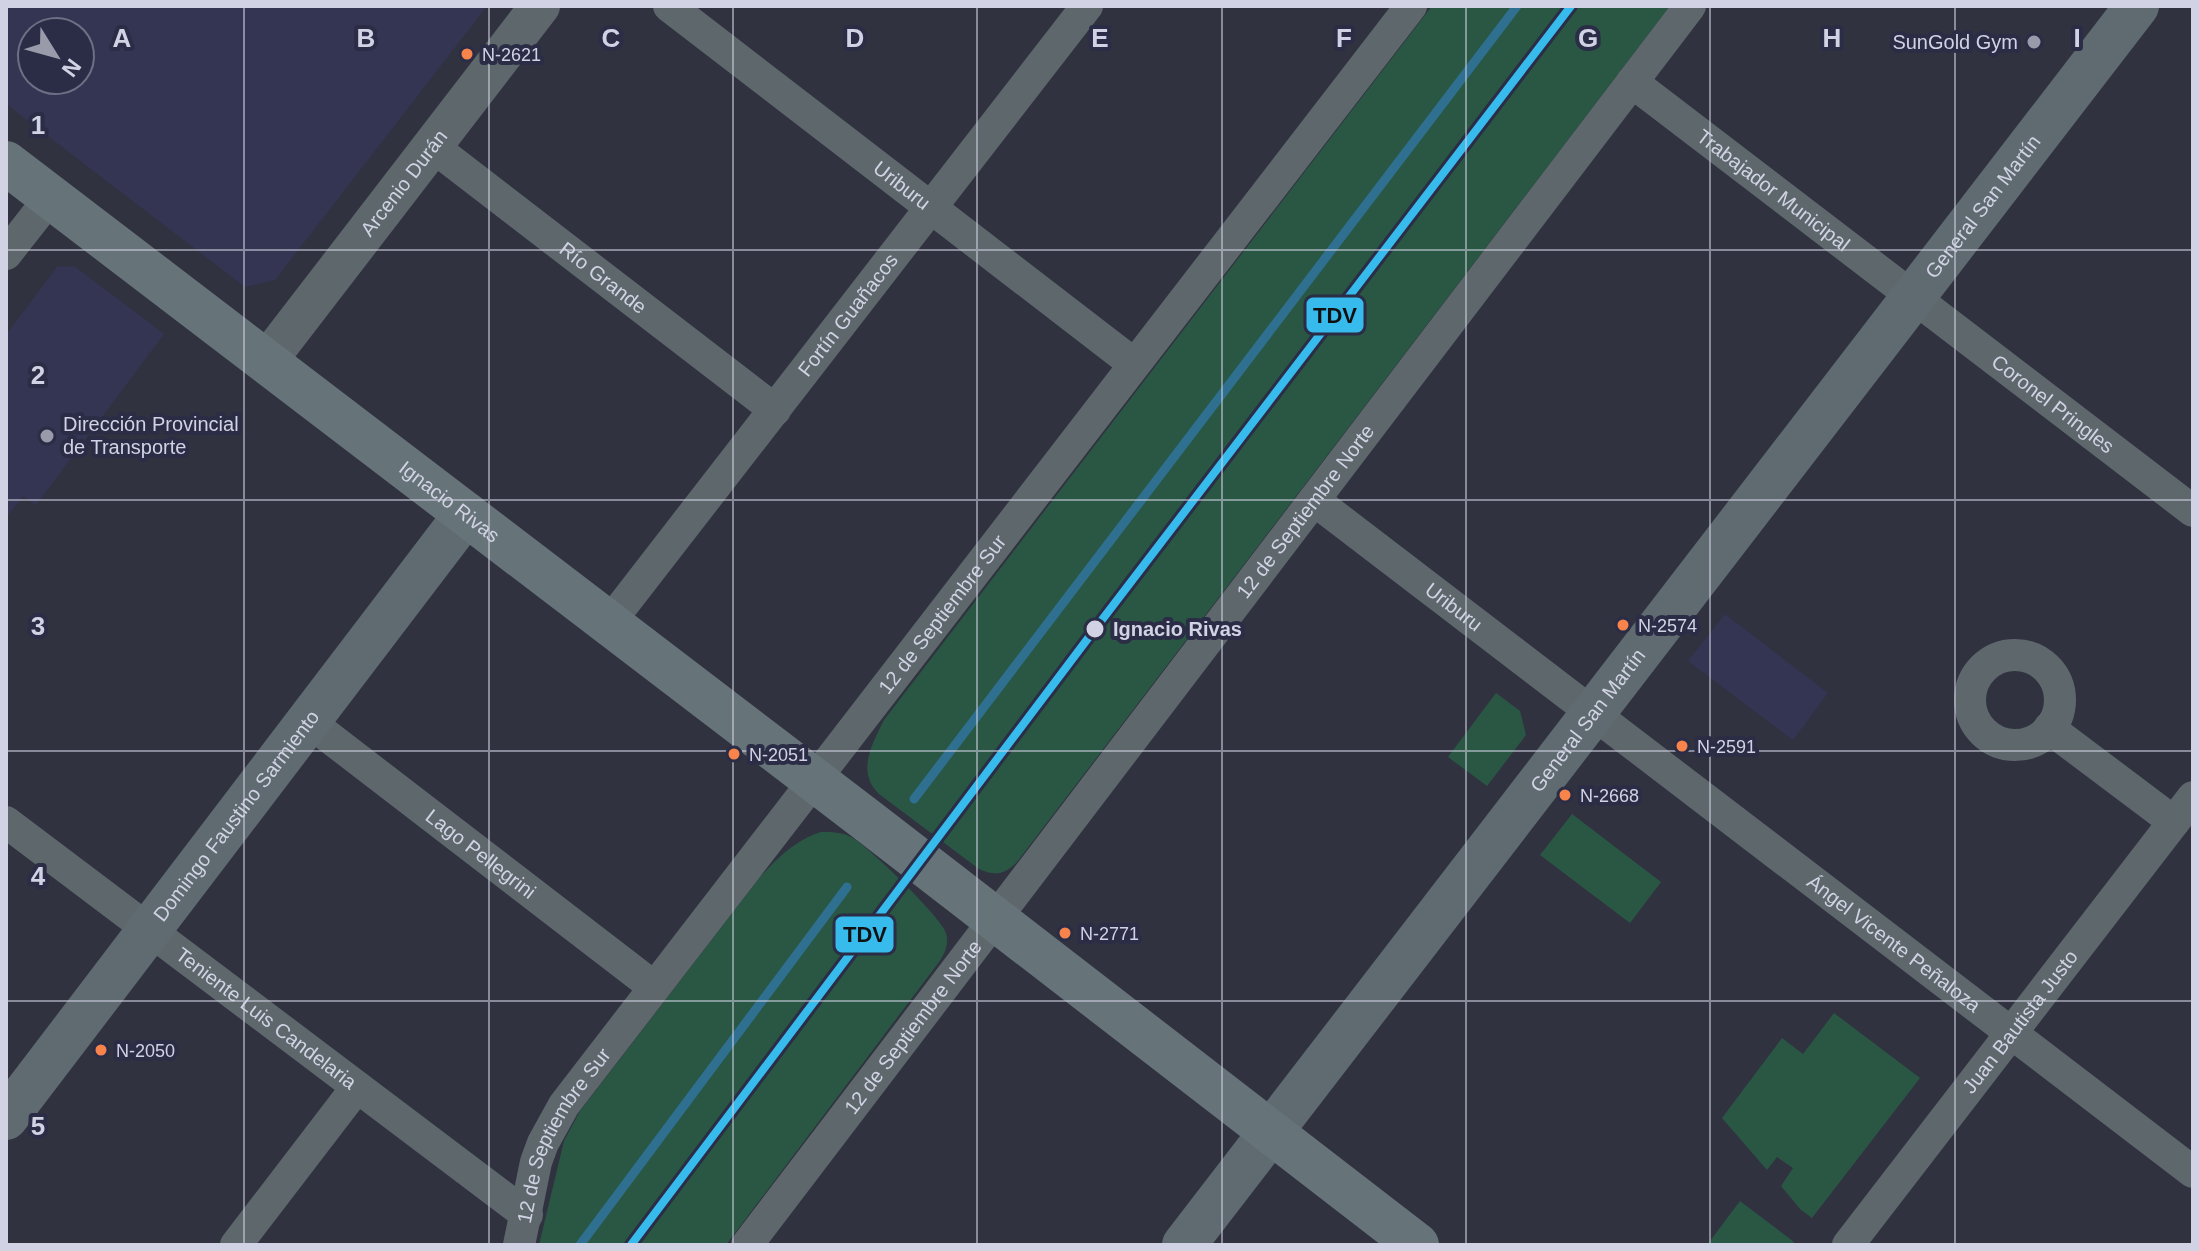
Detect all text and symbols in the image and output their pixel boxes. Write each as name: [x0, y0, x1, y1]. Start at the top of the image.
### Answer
north arrow: [16, 16, 96, 96]
text: A: [113, 23, 132, 53]
text: B: [357, 23, 375, 53]
text: C: [602, 23, 621, 53]
text: D: [846, 23, 864, 53]
text: E: [1091, 23, 1109, 53]
text: F: [1336, 23, 1352, 53]
text: G: [1578, 23, 1598, 53]
text: H: [1823, 23, 1841, 53]
text: I: [2073, 23, 2081, 53]
place label: SunGold Gym: [1892, 31, 2018, 53]
marker: SunGold Gym: [2025, 33, 2043, 51]
place label: N-2621: [482, 45, 541, 65]
marker: N-2621: [459, 46, 475, 62]
text: N: [57, 54, 86, 82]
text: 1: [31, 110, 45, 140]
street label: Trabajador Municipal: [1693, 125, 1854, 255]
street label: Arcenio Durán: [356, 126, 452, 240]
street label: General San Martín: [1921, 131, 2045, 283]
street label: Uriburu: [869, 157, 935, 214]
street label: Río Grande: [555, 237, 651, 318]
street label: Fortín Guañacos: [794, 249, 902, 380]
line badge: TDV: [1305, 296, 1365, 334]
text: TDV: [1313, 303, 1357, 328]
street label: Coronel Pringles: [1988, 350, 2118, 458]
text: 2: [31, 360, 45, 390]
place label: Dirección Provincial de Transporte: [63, 413, 239, 458]
street label: 12 de Septiembre Norte: [1232, 420, 1378, 603]
marker: Dirección Provincial de Transporte: [38, 427, 56, 445]
street label: Ignacio Rivas: [395, 456, 504, 547]
street label: 12 de Septiembre Sur: [874, 530, 1011, 698]
street label: Uriburu: [1421, 578, 1487, 636]
text: 3: [31, 611, 45, 641]
place label: N-2574: [1638, 616, 1697, 636]
marker: N-2574: [1615, 617, 1631, 633]
marker: Ignacio Rivas: [1084, 618, 1106, 640]
place label: Ignacio Rivas: [1113, 618, 1242, 640]
street label: General San Martín: [1526, 644, 1650, 796]
street label: Domingo Faustino Sarmiento: [149, 706, 323, 925]
place label: N-2591: [1697, 737, 1756, 757]
marker: N-2591: [1674, 738, 1690, 754]
place label: N-2051: [749, 745, 808, 765]
marker: N-2051: [726, 746, 742, 762]
place label: N-2668: [1580, 786, 1639, 806]
marker: N-2668: [1557, 787, 1573, 803]
street label: Lago Pellegrini: [422, 805, 540, 903]
text: 4: [31, 861, 46, 891]
street label: Ángel Vicente Peñaloza: [1803, 870, 1986, 1017]
line badge: TDV: [834, 915, 895, 954]
text: TDV: [843, 922, 887, 947]
place label: N-2771: [1080, 924, 1139, 944]
marker: N-2771: [1057, 925, 1073, 941]
street label: 12 de Septiembre Norte: [840, 936, 986, 1118]
street label: Teniente Luis Candelaria: [172, 943, 361, 1094]
street label: Juan Bautista Justo: [1958, 946, 2082, 1097]
place label: N-2050: [116, 1041, 175, 1061]
marker: N-2050: [93, 1042, 109, 1058]
street label: 12 de Septiembre Sur: [513, 1043, 615, 1225]
text: 5: [31, 1111, 45, 1141]

